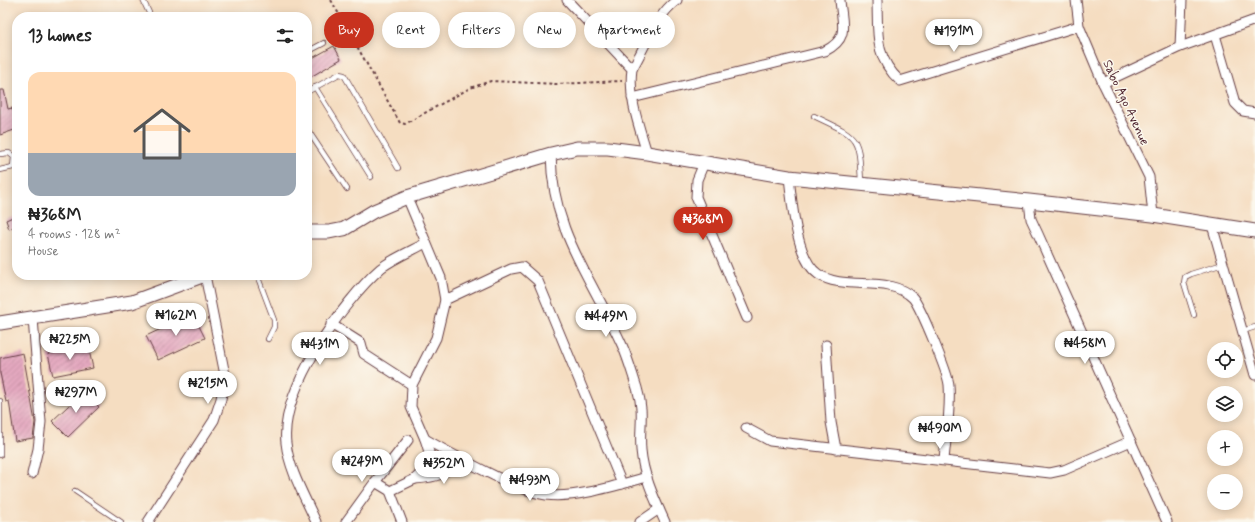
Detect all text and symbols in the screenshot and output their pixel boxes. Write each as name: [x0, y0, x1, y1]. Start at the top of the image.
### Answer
chip: Buy: [324, 12, 374, 48]
chip: Rent: [382, 12, 440, 48]
chip: Filters: [448, 12, 515, 48]
chip: New: [523, 12, 576, 48]
chip: Apartment: [584, 12, 675, 48]
pin: ₦191M: [926, 19, 982, 53]
text: ₦191M: [934, 23, 974, 40]
text: 13 homes: [28, 25, 92, 47]
icon: filters: [274, 25, 296, 47]
street label: Sabo Ago Avenue: [1098, 57, 1153, 148]
icon: home: [126, 98, 198, 170]
text: ₦368M: [28, 204, 81, 226]
pin: ₦368M: [675, 207, 731, 241]
text: ₦368M: [683, 211, 723, 228]
text: 4 rooms · 128 m²: [28, 226, 120, 243]
text: House: [28, 243, 59, 260]
pin: ₦162M: [148, 303, 204, 337]
pin: ₦449M: [578, 304, 634, 338]
text: ₦162M: [155, 307, 197, 324]
text: ₦449M: [584, 308, 628, 325]
pin: ₦225M: [42, 327, 98, 361]
text: ₦225M: [49, 331, 91, 348]
pin: ₦458M: [1057, 331, 1113, 365]
pin: ₦431M: [292, 332, 348, 366]
text: ₦458M: [1064, 335, 1106, 352]
text: ₦431M: [301, 336, 339, 353]
map controls: [1207, 342, 1243, 510]
button: locate: [1207, 342, 1243, 378]
pin: ₦215M: [180, 371, 236, 405]
text: ₦215M: [188, 375, 228, 392]
pin: ₦297M: [48, 380, 104, 414]
text: ₦297M: [55, 384, 97, 401]
button: layers: [1207, 386, 1243, 422]
pin: ₦490M: [912, 416, 968, 450]
text: ₦490M: [918, 420, 962, 437]
button: +: [1207, 430, 1243, 466]
pin: ₦249M: [334, 449, 390, 483]
pin: ₦352M: [416, 451, 472, 485]
text: ₦249M: [341, 453, 383, 470]
text: ₦352M: [423, 455, 465, 472]
pin: ₦493M: [502, 468, 558, 502]
text: ₦493M: [509, 472, 551, 489]
button: −: [1207, 474, 1243, 510]

